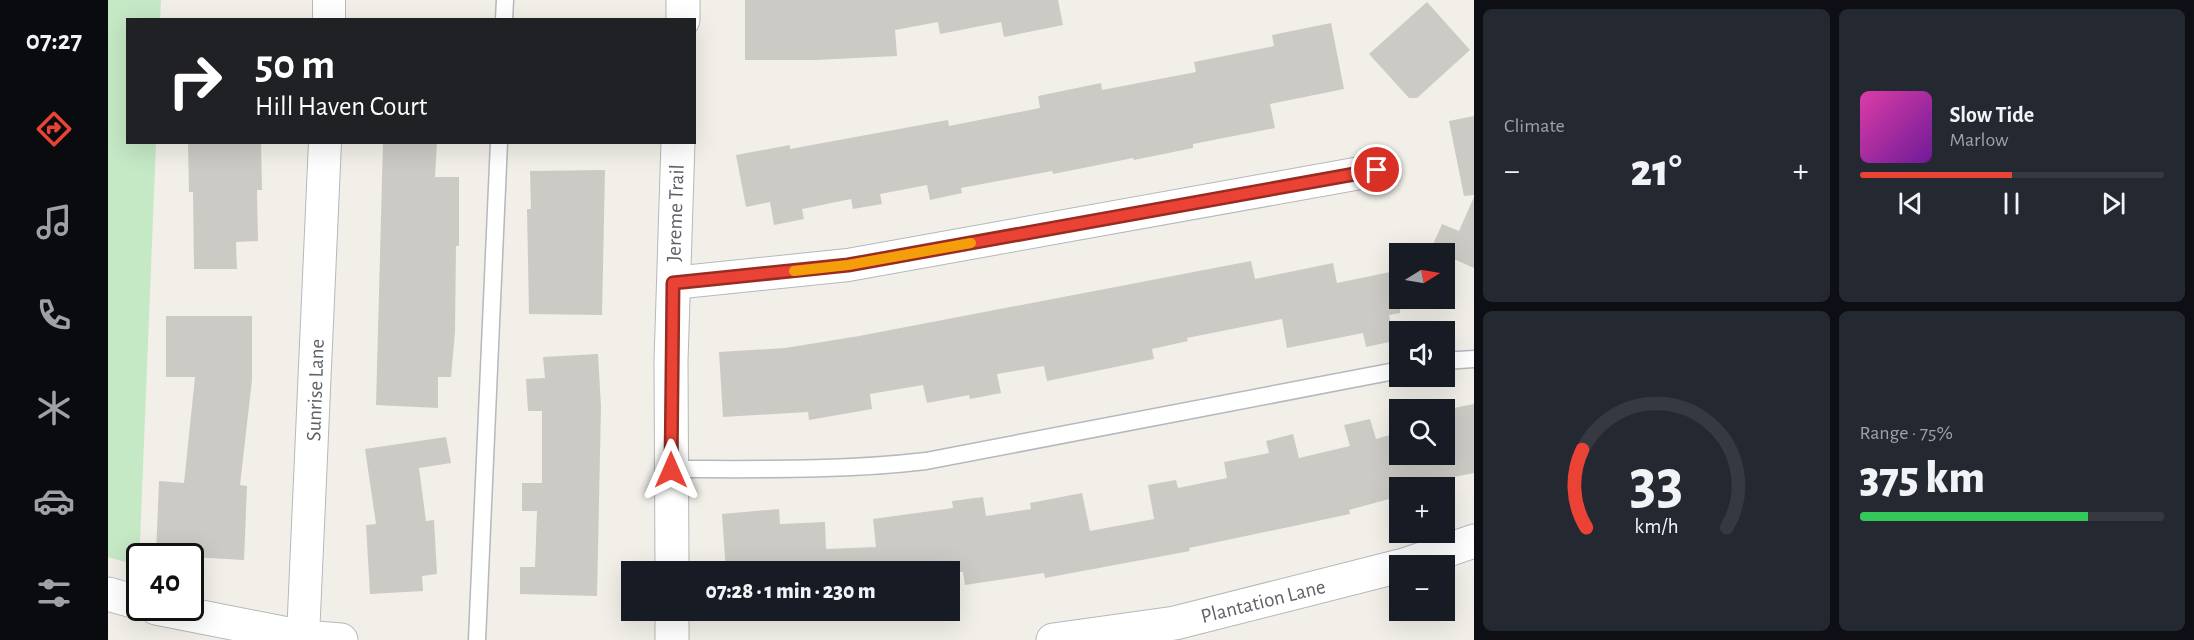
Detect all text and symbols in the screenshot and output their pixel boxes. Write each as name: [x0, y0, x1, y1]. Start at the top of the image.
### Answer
text: 07:27: [26, 27, 82, 54]
icon: right: [156, 42, 234, 120]
text: 50 m: [255, 44, 335, 86]
text: Hill Haven Court: [255, 93, 427, 120]
text: Slow Tide: [1950, 104, 2034, 126]
icon: directions: [33, 108, 75, 150]
text: Climate: [1504, 116, 1565, 136]
text: Marlow: [1950, 130, 2009, 150]
pin: [1351, 144, 1402, 195]
text: 21°: [1631, 149, 1682, 194]
icon: arrive: [1360, 153, 1393, 186]
text: −: [1504, 155, 1520, 188]
text: +: [1793, 155, 1808, 188]
street label: Jereme Trail: [663, 164, 688, 262]
icon: previous: [1894, 187, 1927, 220]
icon: pause: [1995, 187, 2028, 220]
icon: next: [2097, 187, 2130, 220]
icon: music: [33, 201, 75, 243]
north arrow: [1389, 243, 1455, 309]
map controls: [1389, 243, 1455, 621]
icon: phone: [33, 294, 75, 336]
button: sound: [1389, 321, 1455, 387]
street label: Sunrise Lane: [303, 338, 328, 442]
icon: climate: [33, 387, 75, 429]
button: search: [1389, 399, 1455, 465]
text: Range · 75%: [1860, 423, 1953, 443]
position arrow: [639, 438, 703, 502]
text: 33: [1629, 452, 1683, 514]
text: 375 km: [1860, 456, 1985, 501]
button: +: [1389, 477, 1455, 543]
icon: car: [33, 480, 75, 522]
text: km/h: [1634, 516, 1678, 537]
speed limit sign: 40: [126, 543, 204, 621]
button: −: [1389, 555, 1455, 621]
icon: filters: [33, 572, 75, 614]
street label: Plantation Lane: [1199, 576, 1328, 627]
text: 07:28 · 1 min · 230 m: [706, 580, 875, 602]

